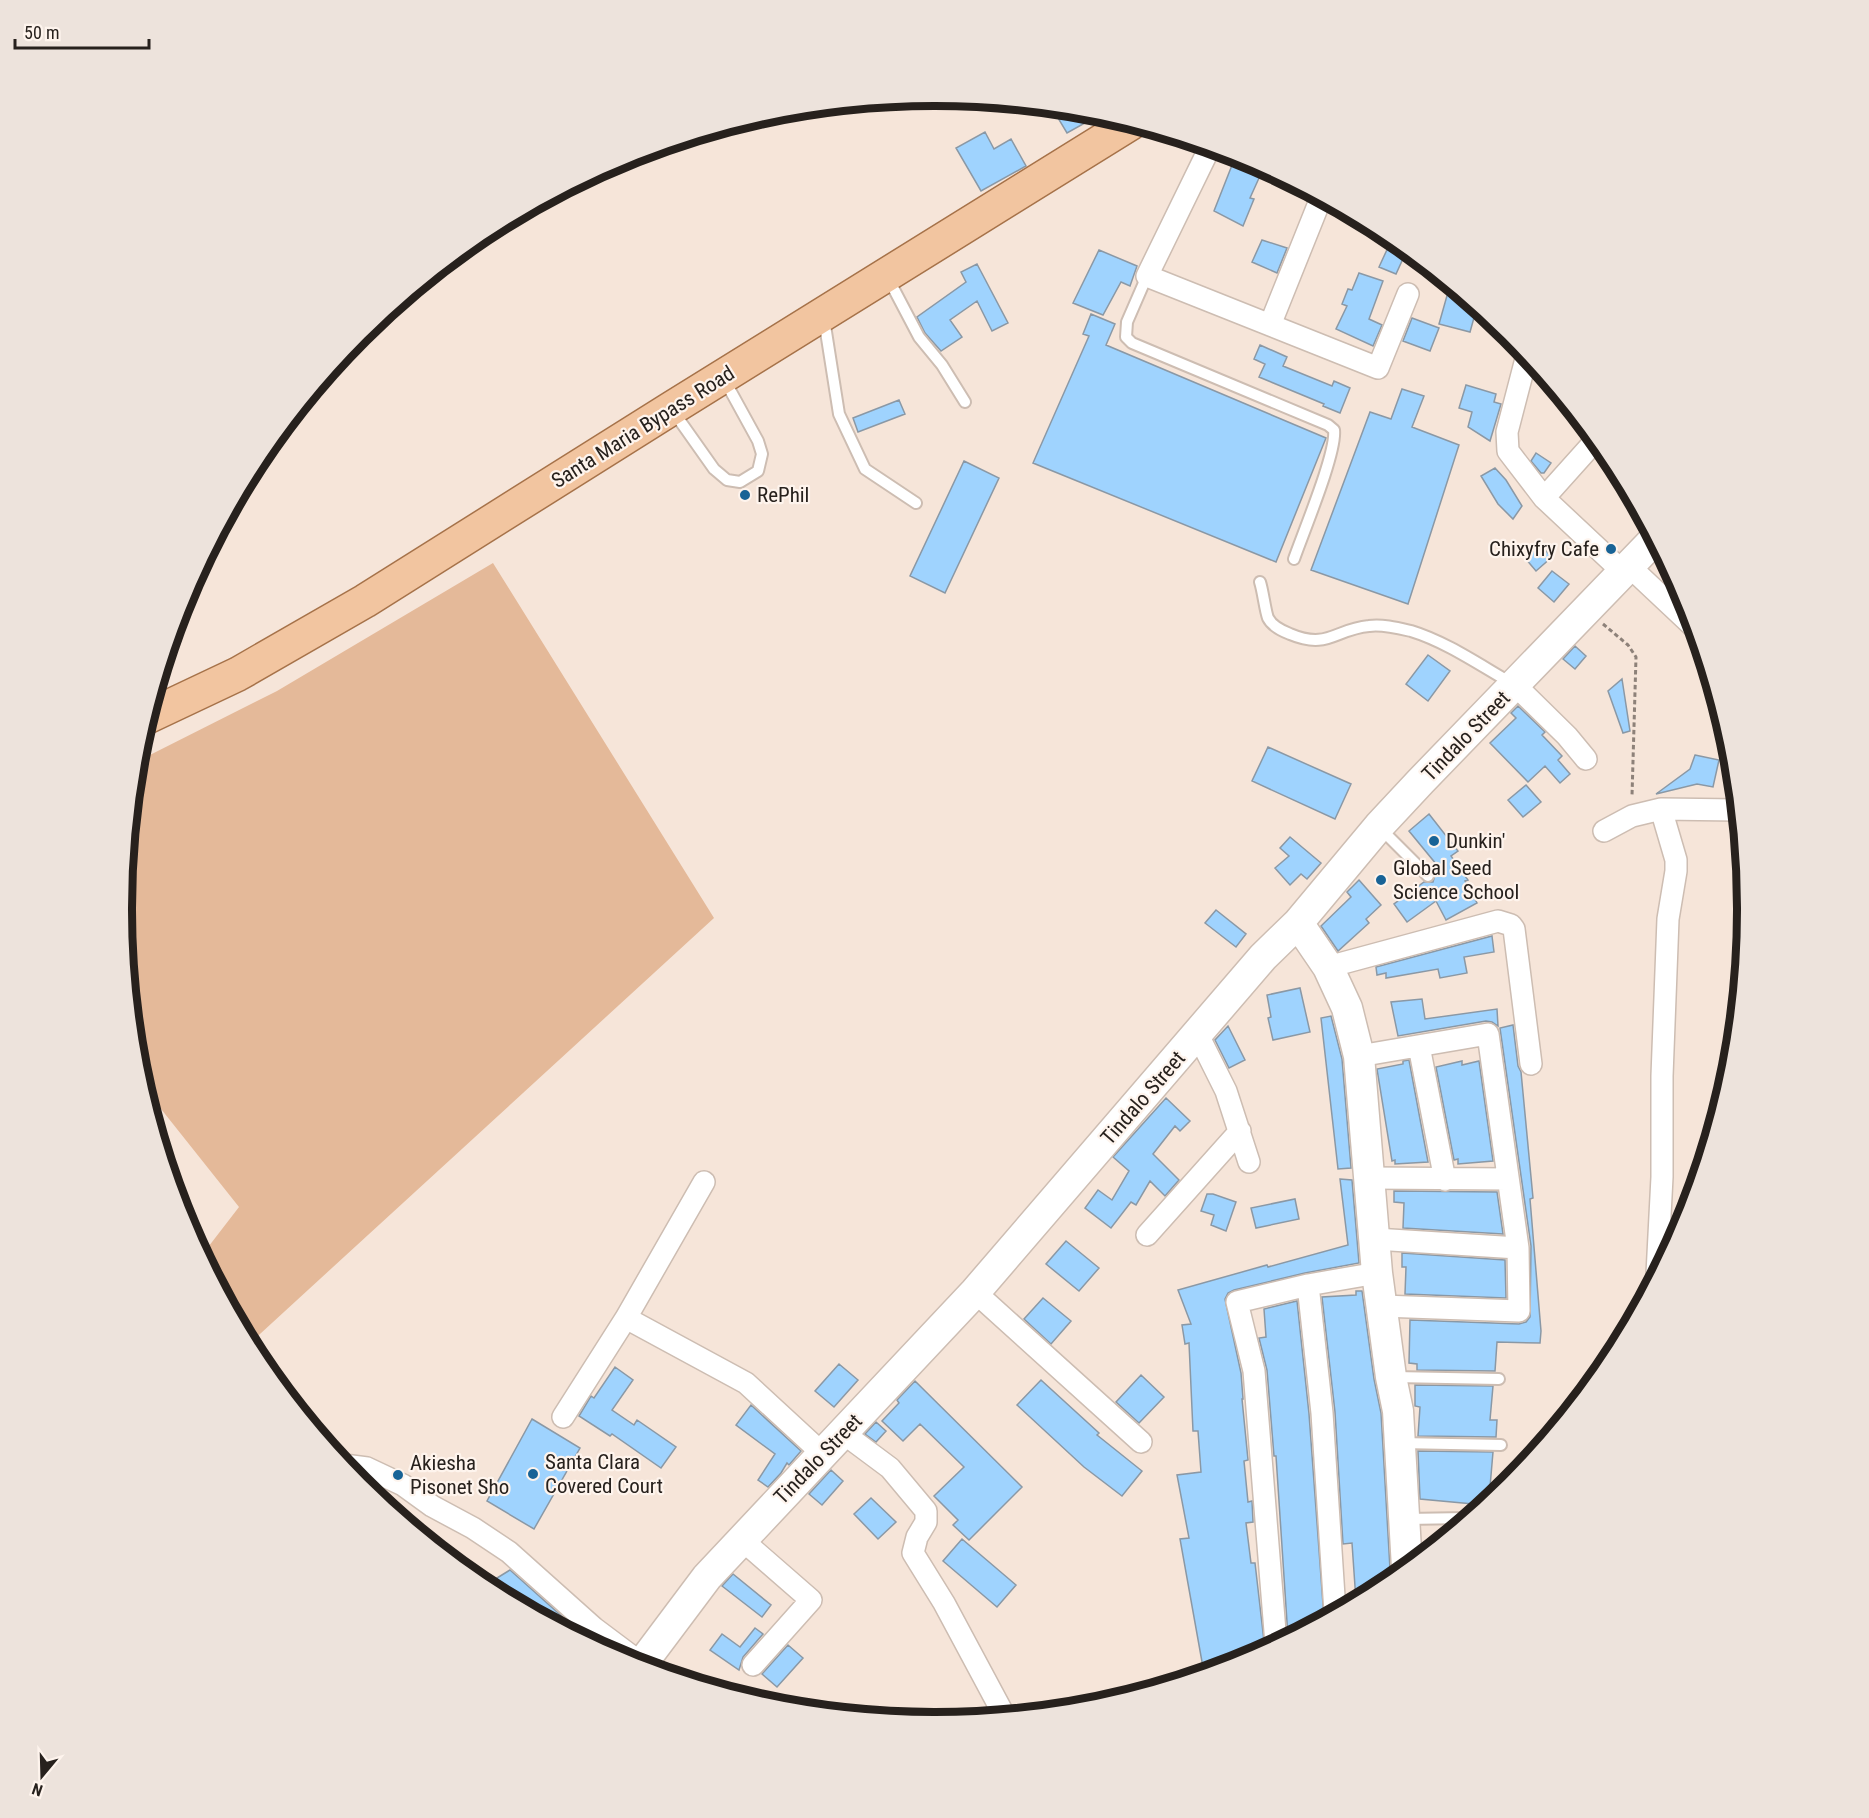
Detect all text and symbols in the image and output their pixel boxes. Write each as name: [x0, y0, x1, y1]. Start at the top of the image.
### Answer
scale bar: [15, 12, 148, 50]
text: 50 m: [24, 22, 59, 43]
street label: Santa Maria Bypass Road: [547, 361, 739, 493]
place label: RePhil: [757, 483, 809, 507]
marker: RePhil: [738, 488, 752, 502]
place label: Chixyfry Cafe: [1489, 537, 1599, 561]
marker: Chixyfry Cafe: [1604, 542, 1618, 556]
street label: Tindalo Street: [1417, 686, 1515, 786]
place label: Dunkin': [1446, 829, 1505, 853]
marker: Dunkin': [1427, 834, 1441, 848]
place label: Global Seed Science School: [1393, 856, 1519, 904]
marker: Global Seed Science School: [1374, 873, 1388, 887]
street label: Tindalo Street: [1096, 1046, 1190, 1150]
street label: Tindalo Street: [769, 1409, 867, 1509]
place label: Santa Clara Covered Court: [545, 1450, 663, 1498]
place label: Akiesha Pisonet Sho: [410, 1451, 509, 1499]
marker: Santa Clara Covered Court: [526, 1467, 540, 1481]
marker: Akiesha Pisonet Sho: [391, 1468, 405, 1482]
north arrow: [12, 1746, 72, 1806]
text: N: [30, 1779, 45, 1800]

